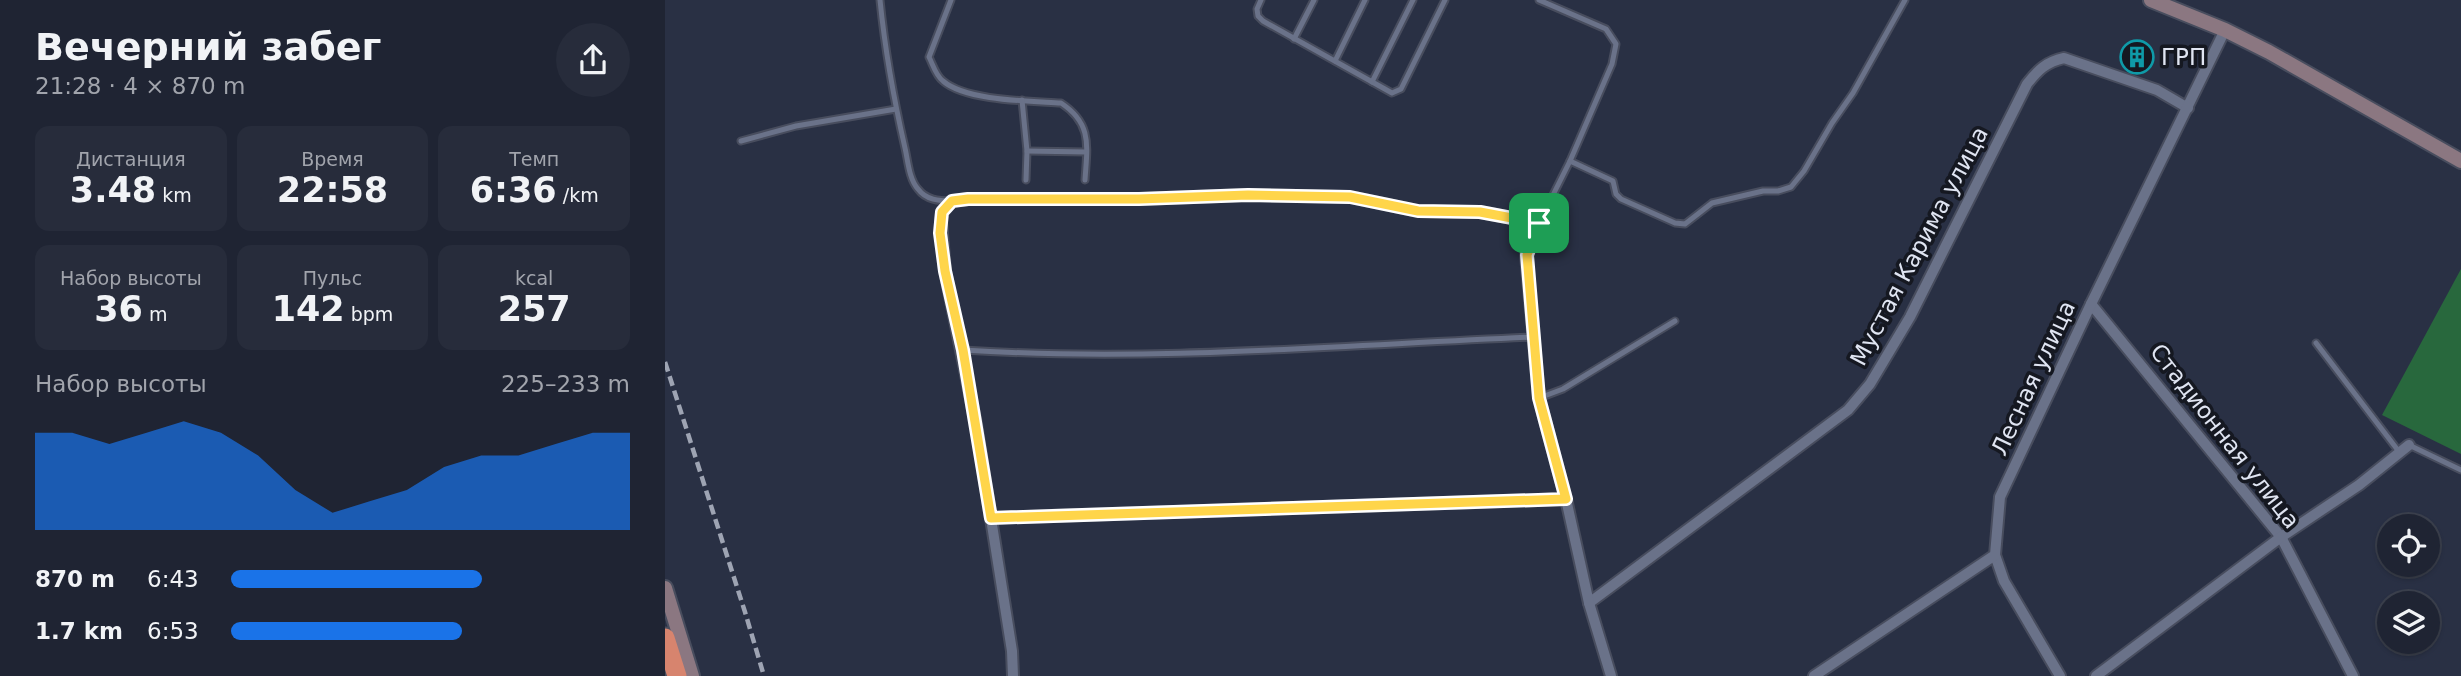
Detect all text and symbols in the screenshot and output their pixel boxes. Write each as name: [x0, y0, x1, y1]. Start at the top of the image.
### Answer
button: share: [556, 23, 630, 97]
text: Вечерний забег: [35, 25, 381, 69]
building icon: ГРП: [2118, 38, 2156, 76]
place label: ГРП: [2161, 44, 2206, 70]
text: 21:28 · 4 × 870 m: [35, 73, 245, 99]
street label: Мустая Карима улица: [1845, 122, 1993, 370]
text: Дистанция: [76, 148, 186, 170]
text: Время: [301, 148, 364, 170]
text: Темп: [509, 148, 559, 170]
text: 3.48: [70, 170, 156, 210]
text: 22:58: [277, 170, 388, 210]
text: 6:36: [470, 170, 557, 210]
text: km: [156, 184, 192, 206]
text: /km: [557, 184, 599, 206]
pin: [1509, 193, 1569, 253]
icon: arrive: [1520, 204, 1558, 242]
text: Набор высоты: [60, 267, 202, 289]
text: Пульс: [303, 267, 362, 289]
text: kcal: [515, 267, 553, 289]
text: 36: [94, 289, 143, 329]
text: 142: [272, 289, 345, 329]
text: 257: [498, 289, 571, 329]
street label: Лесная улица: [1986, 297, 2080, 459]
text: m: [143, 303, 167, 325]
text: bpm: [345, 303, 393, 325]
street label: Стадионная улица: [2145, 339, 2305, 533]
text: Набор высоты: [35, 371, 207, 397]
text: 225–233 m: [501, 371, 630, 397]
map controls: [2377, 514, 2440, 654]
button: locate: [2377, 514, 2440, 577]
text: 870 m: [35, 566, 115, 592]
text: 6:43: [147, 566, 199, 592]
button: layers: [2377, 591, 2440, 654]
text: 1.7 km: [35, 618, 123, 644]
text: 6:53: [147, 618, 199, 644]

